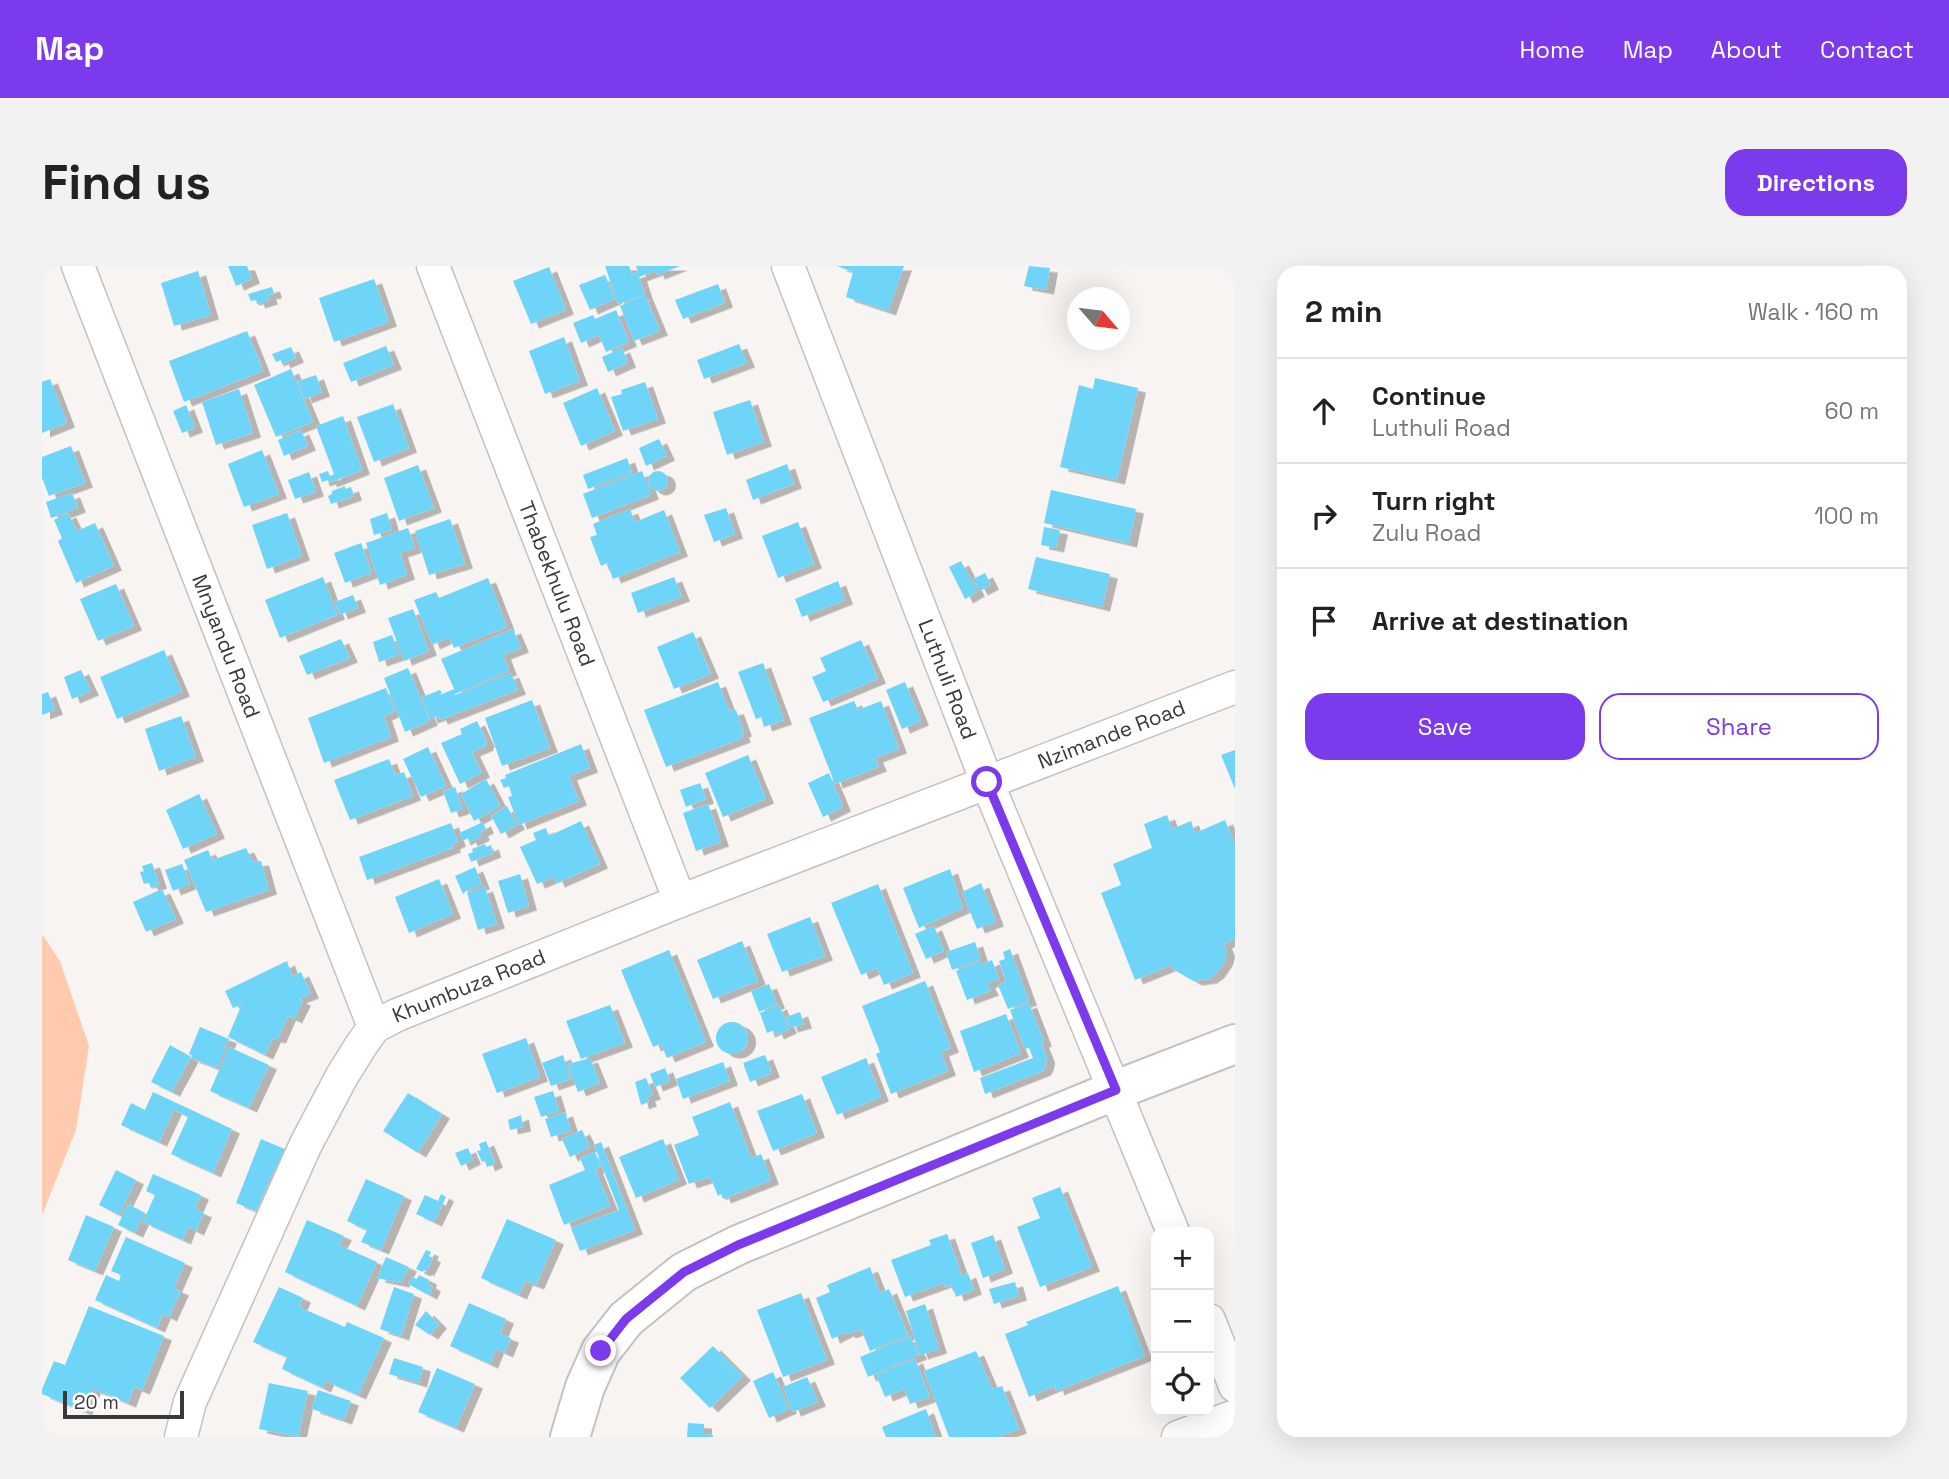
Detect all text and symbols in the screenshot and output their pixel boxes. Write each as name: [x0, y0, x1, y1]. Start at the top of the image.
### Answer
text: Map: [35, 28, 104, 70]
text: Home: [1519, 34, 1585, 65]
text: Map: [1623, 34, 1673, 65]
text: About: [1711, 34, 1782, 65]
text: Contact: [1820, 34, 1914, 65]
button: Directions: [1725, 149, 1907, 216]
text: Find us: [42, 151, 211, 213]
north arrow: [1067, 287, 1130, 350]
text: 2 min: [1305, 292, 1383, 331]
text: Walk · 160 m: [1748, 297, 1879, 327]
text: Continue: [1372, 379, 1486, 413]
icon: ahead: [1305, 392, 1343, 430]
text: 60 m: [1824, 396, 1879, 426]
text: Luthuli Road: [1372, 413, 1511, 443]
text: Turn right: [1372, 484, 1496, 518]
street label: Thabekhulu Road: [513, 497, 601, 670]
icon: right: [1305, 497, 1343, 535]
text: 100 m: [1814, 501, 1879, 531]
text: Zulu Road: [1372, 518, 1481, 548]
street label: Mnyandu Road: [186, 570, 267, 722]
icon: arrive: [1305, 602, 1343, 640]
text: Arrive at destination: [1372, 604, 1629, 638]
street label: Luthuli Road: [912, 615, 983, 743]
street label: Nzimande Road: [1034, 693, 1189, 775]
button: Save: [1305, 693, 1585, 760]
button: Share: [1599, 693, 1879, 760]
route start: [971, 766, 1002, 797]
street label: Khumbuza Road: [388, 943, 549, 1028]
map controls: [1151, 1227, 1214, 1416]
button: +: [1151, 1227, 1214, 1290]
button: −: [1151, 1290, 1214, 1353]
route end: [585, 1335, 616, 1366]
button: locate: [1151, 1353, 1214, 1416]
scale bar: [63, 1388, 184, 1420]
text: 20 m: [74, 1390, 119, 1415]

